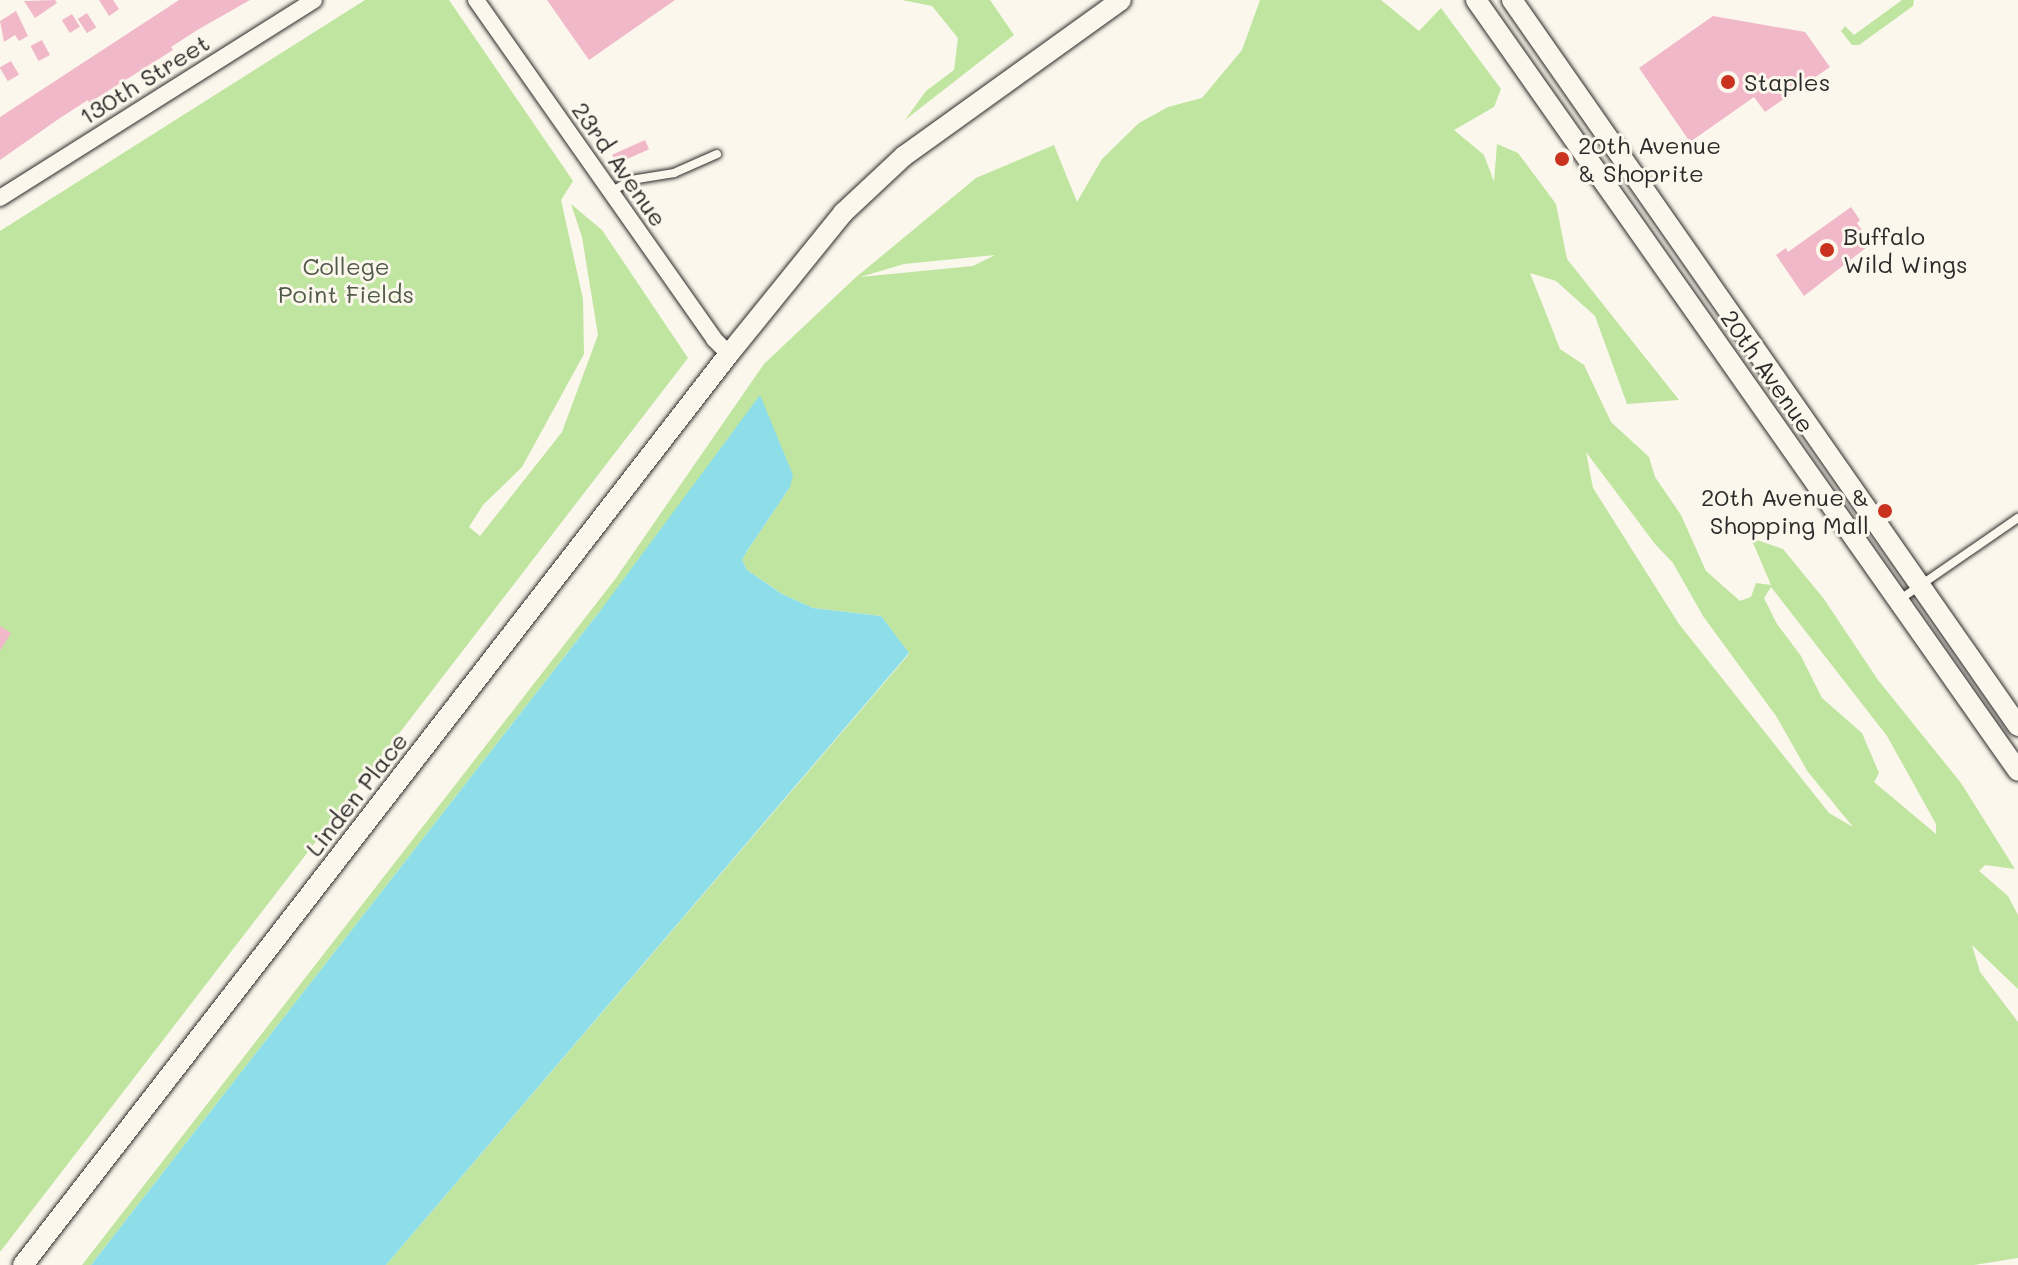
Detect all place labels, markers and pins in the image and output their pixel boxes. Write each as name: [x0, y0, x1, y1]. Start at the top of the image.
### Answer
place label: Staples: [1744, 68, 1830, 96]
marker: Staples: [1719, 73, 1737, 91]
place label: 20th Avenue & Shoprite: [1578, 131, 1721, 187]
marker: 20th Avenue & Shoprite: [1553, 150, 1571, 168]
place label: Buffalo Wild Wings: [1843, 222, 1968, 278]
marker: Buffalo Wild Wings: [1818, 241, 1836, 259]
place label: 20th Avenue & Shopping Mall: [1701, 483, 1869, 539]
marker: 20th Avenue & Shopping Mall: [1876, 502, 1894, 520]

